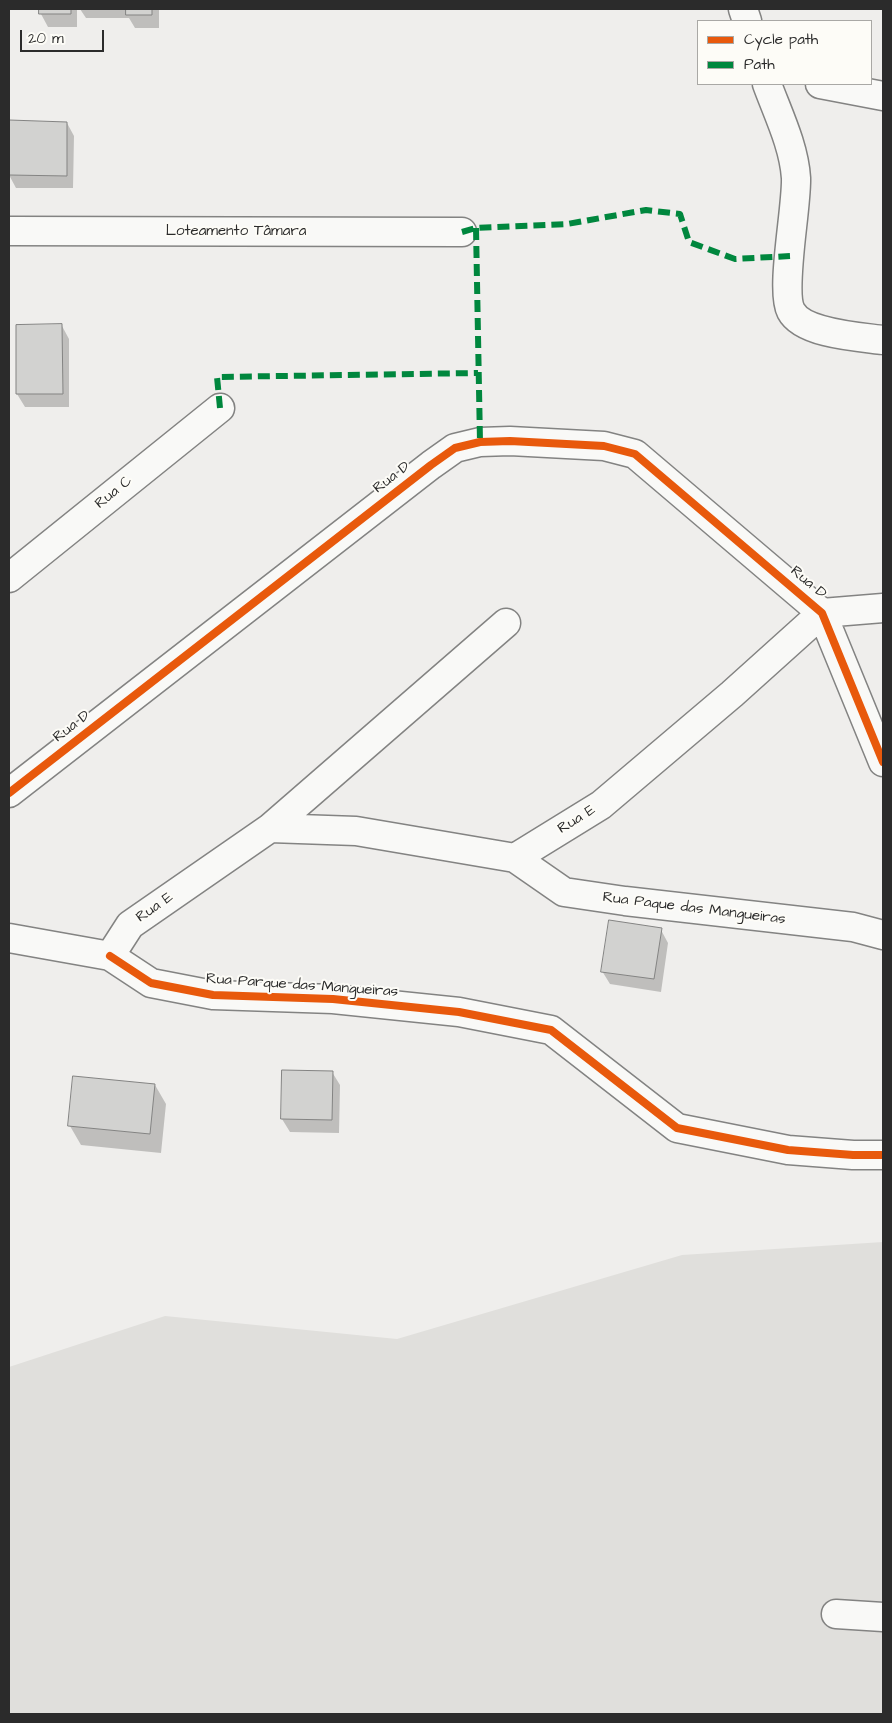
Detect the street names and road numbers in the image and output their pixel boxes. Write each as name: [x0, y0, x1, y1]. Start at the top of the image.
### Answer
street label: Loteamento Tâmara: [166, 223, 306, 241]
street label: Rua D: [370, 458, 414, 498]
street label: Rua C: [92, 473, 136, 513]
street label: Rua D: [786, 563, 830, 603]
street label: Rua D: [50, 707, 94, 747]
street label: Rua E: [555, 802, 599, 838]
street label: Rua E: [133, 889, 177, 927]
street label: Rua Paque das Mangueiras: [602, 889, 786, 929]
street label: Rua Parque das Mangueiras: [205, 970, 399, 1002]

